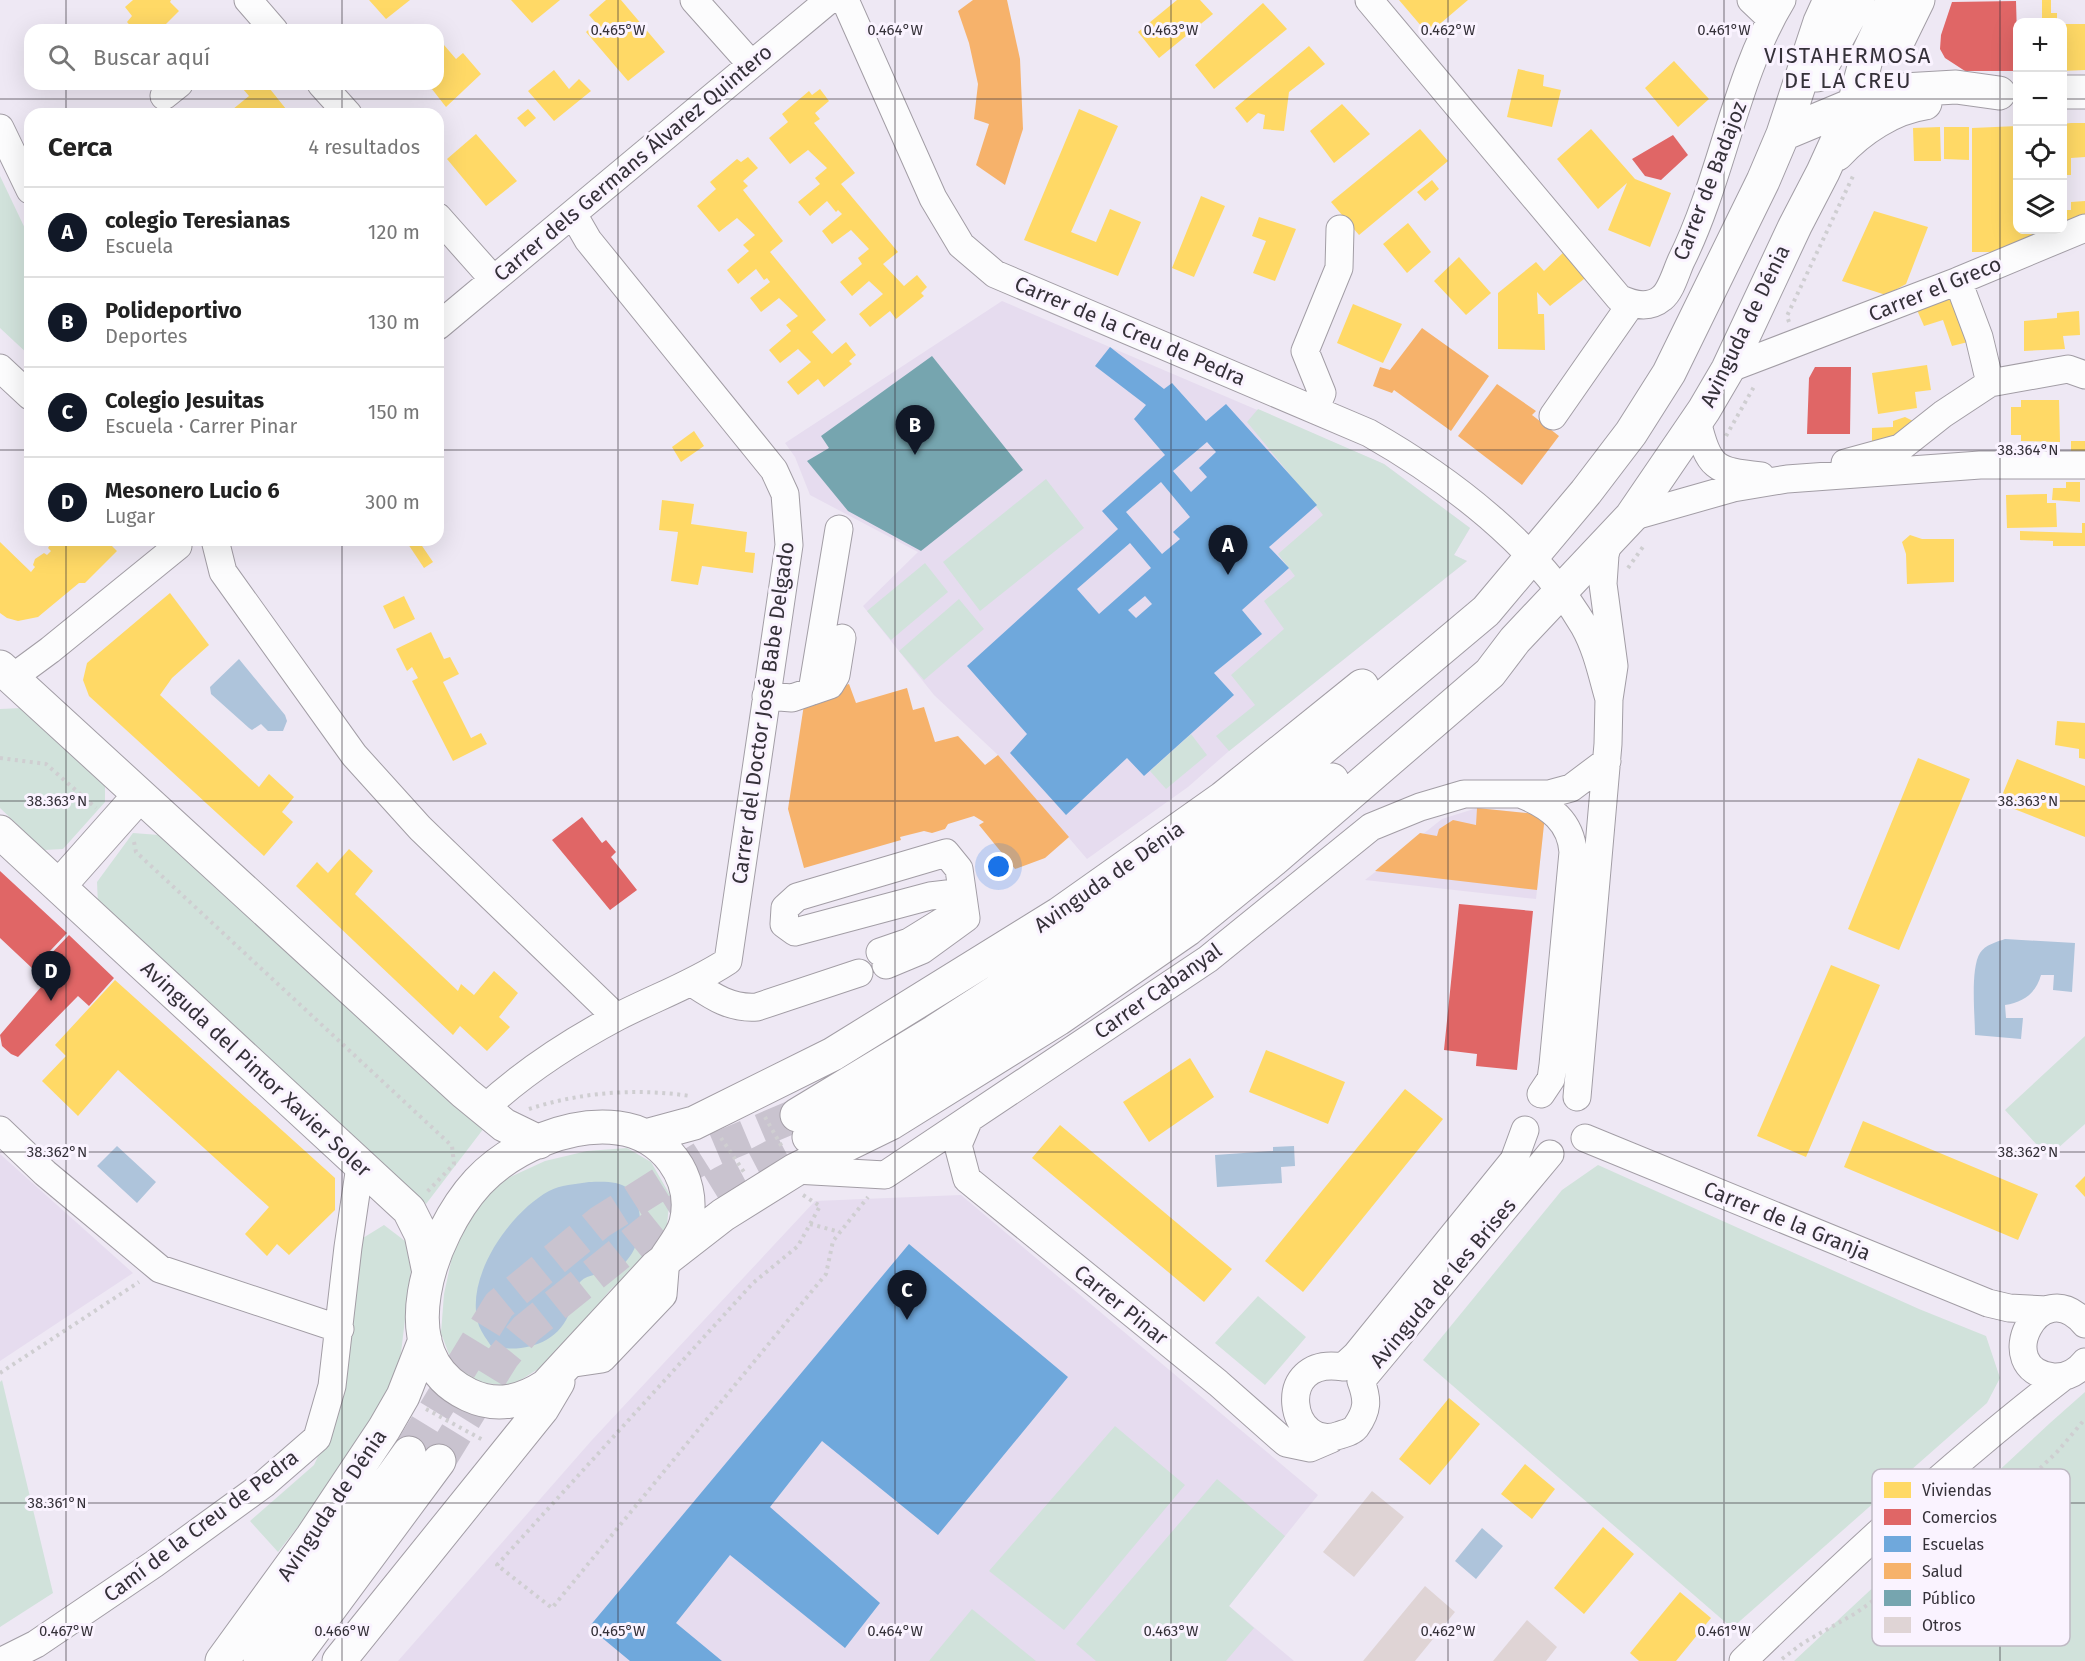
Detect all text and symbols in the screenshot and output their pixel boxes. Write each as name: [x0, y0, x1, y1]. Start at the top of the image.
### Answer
map controls: [2013, 18, 2067, 234]
button: +: [2013, 18, 2067, 72]
text: 0.465°W: [591, 21, 646, 39]
text: 0.464°W: [867, 21, 923, 39]
text: 0.463°W: [1143, 21, 1199, 39]
text: 0.462°W: [1421, 21, 1476, 39]
text: 0.461°W: [1697, 21, 1751, 39]
search box: [24, 24, 444, 90]
street label: Carrer dels Germans Álvarez Quintero: [489, 39, 777, 287]
icon: search: [45, 41, 78, 74]
district label: VISTAHERMOSA DE LA CREU: [1764, 42, 1932, 94]
text: Buscar aquí: [93, 44, 210, 71]
button: −: [2013, 72, 2067, 126]
street label: Carrer de Badajoz: [1668, 98, 1752, 264]
button: locate: [2013, 126, 2067, 180]
text: Cerca: [48, 132, 113, 163]
text: 4 resultados: [308, 135, 420, 159]
button: layers: [2013, 180, 2067, 234]
text: colegio Teresianas: [105, 207, 290, 234]
text: A: [62, 220, 73, 244]
text: 120 m: [368, 220, 420, 244]
text: Escuela: [105, 234, 173, 258]
street label: Avinguda de Dénia: [1694, 241, 1796, 411]
street label: Carrer el Greco: [1865, 251, 2005, 327]
street label: Carrer de la Creu de Pedra: [1011, 271, 1249, 391]
text: Polideportivo: [105, 297, 242, 324]
text: B: [61, 310, 74, 334]
text: 130 m: [368, 310, 420, 334]
text: Deportes: [105, 324, 187, 348]
text: Colegio Jesuitas: [105, 387, 264, 414]
text: C: [62, 400, 73, 424]
text: 150 m: [368, 400, 420, 424]
pin: B: [896, 406, 934, 455]
text: Escuela · Carrer Pinar: [105, 414, 297, 438]
text: 38.364°N: [1997, 441, 2059, 459]
text: Mesonero Lucio 6: [105, 477, 280, 504]
text: D: [61, 490, 74, 514]
text: 300 m: [365, 490, 420, 514]
text: Lugar: [105, 504, 155, 528]
pin: A: [1208, 526, 1248, 575]
street label: Carrer del Doctor José Babe Delgado: [726, 540, 800, 886]
text: 38.363°N: [27, 792, 87, 810]
text: 38.363°N: [1998, 792, 2058, 810]
street label: Avinguda de Dénia: [1029, 816, 1189, 938]
your location: [984, 852, 1013, 881]
street label: Carrer Cabanyal: [1089, 937, 1227, 1045]
pin: D: [32, 952, 70, 1001]
street label: Avinguda del Pintor Xavier Soler: [135, 955, 377, 1183]
text: 38.362°N: [27, 1143, 87, 1161]
text: 38.362°N: [1998, 1143, 2058, 1161]
street label: Carrer de la Granja: [1700, 1176, 1874, 1266]
street label: Avinguda de les Brises: [1364, 1193, 1522, 1373]
street label: Carrer Pinar: [1069, 1259, 1173, 1351]
pin: C: [888, 1270, 926, 1320]
street label: Avinguda de Dénia: [272, 1424, 392, 1586]
street label: Camí de la Creu de Pedra: [98, 1444, 304, 1608]
legend: [1872, 1469, 2070, 1646]
text: Viviendas: [1922, 1481, 1991, 1500]
text: 38.361°N: [28, 1494, 86, 1512]
text: Comercios: [1922, 1508, 1997, 1527]
text: Escuelas: [1922, 1535, 1984, 1554]
text: Salud: [1922, 1562, 1963, 1581]
text: Público: [1922, 1589, 1976, 1608]
text: Otros: [1922, 1616, 1961, 1635]
text: 0.467°W: [39, 1622, 94, 1640]
text: 0.466°W: [314, 1622, 370, 1640]
text: 0.465°W: [591, 1622, 646, 1640]
text: 0.464°W: [867, 1622, 923, 1640]
text: 0.463°W: [1143, 1622, 1199, 1640]
text: 0.462°W: [1421, 1622, 1476, 1640]
text: 0.461°W: [1697, 1622, 1751, 1640]

